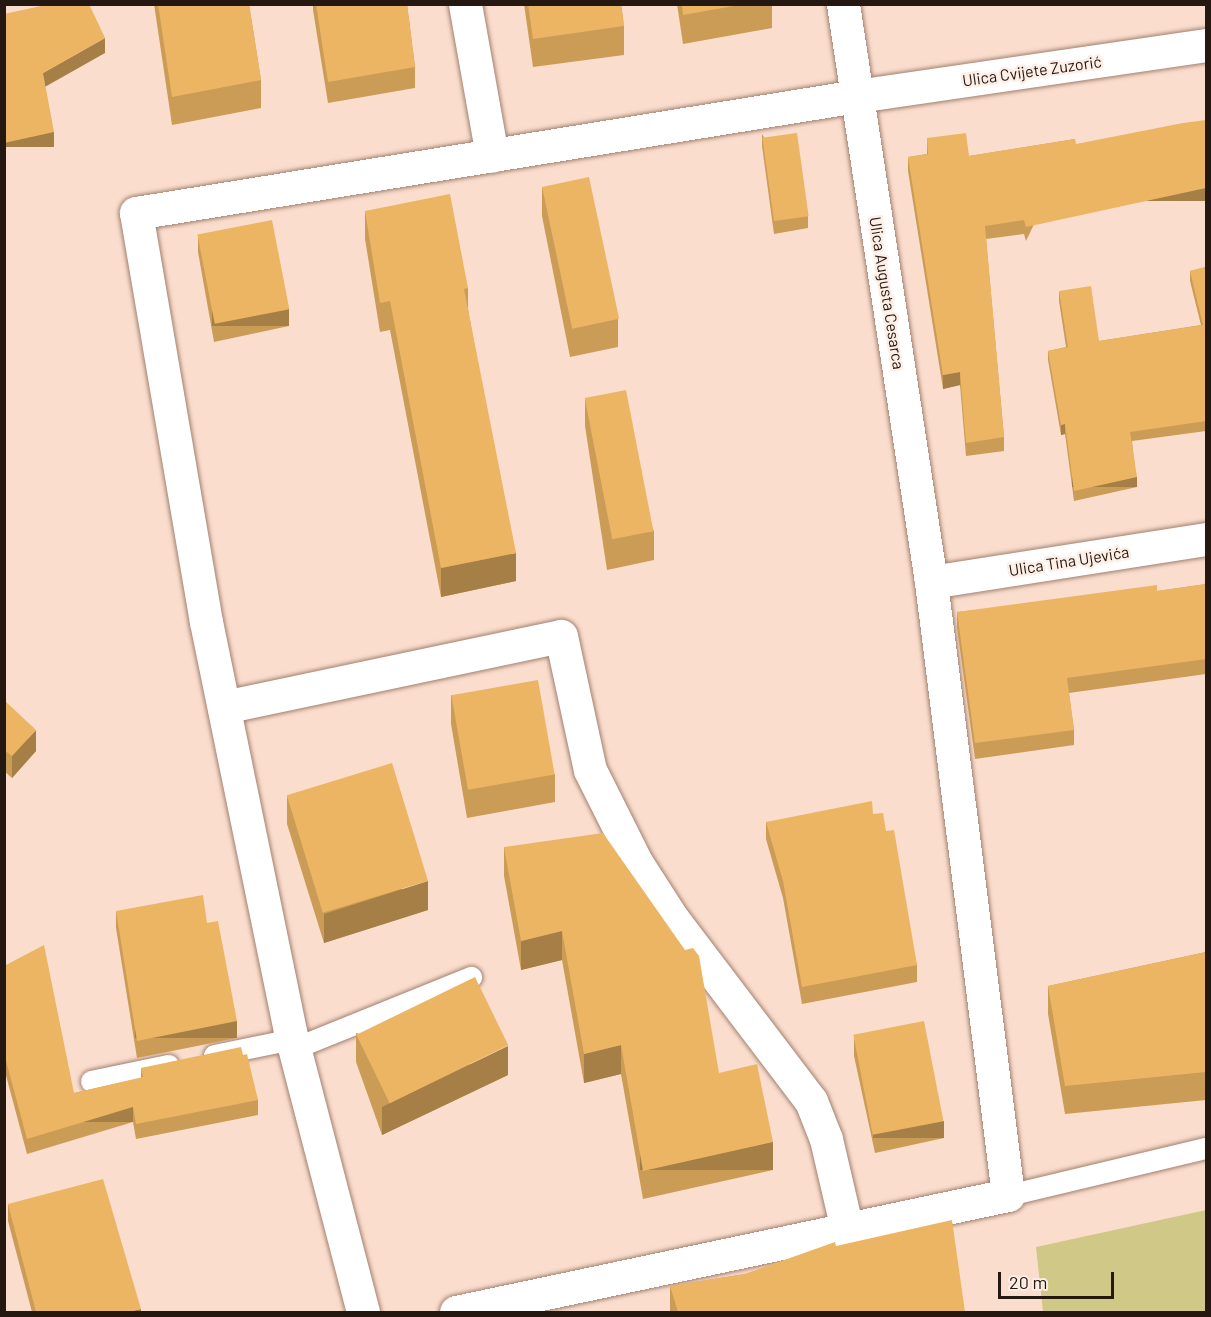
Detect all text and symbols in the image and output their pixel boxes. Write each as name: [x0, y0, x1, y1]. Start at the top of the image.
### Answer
street label: Ulica Cvijete Zuzorić: [961, 52, 1103, 90]
street label: Ulica Augusta Cesarca: [865, 215, 909, 371]
street label: Ulica Tina Ujevića: [1007, 542, 1131, 580]
scale bar: [1001, 1260, 1116, 1298]
text: 20 m: [1009, 1271, 1047, 1293]

